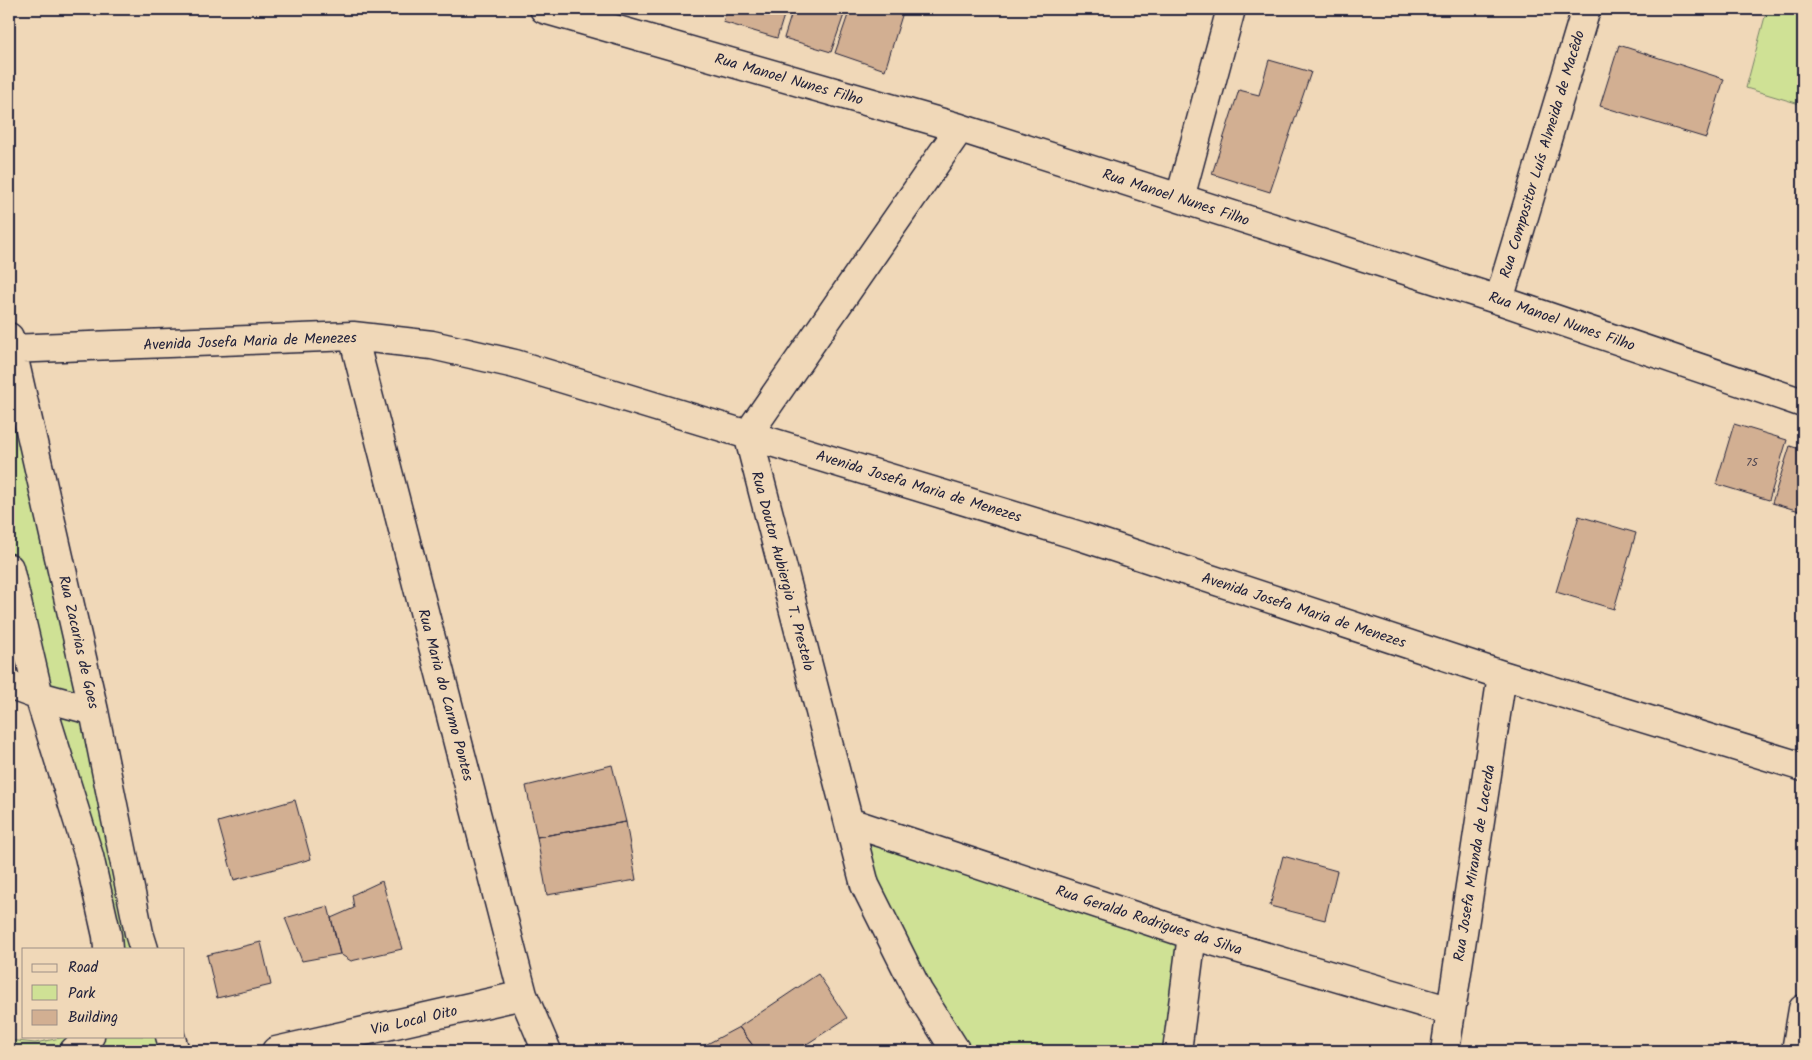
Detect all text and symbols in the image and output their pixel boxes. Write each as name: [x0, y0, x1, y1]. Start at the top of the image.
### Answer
street label: Rua Compositor Luís Almeida de Macêdo: [1494, 27, 1592, 281]
street label: Rua Manoel Nunes Filho: [712, 47, 866, 113]
street label: Rua Manoel Nunes Filho: [1099, 163, 1253, 233]
street label: Rua Manoel Nunes Filho: [1485, 286, 1638, 358]
street label: Avenida Josefa Maria de Menezes: [143, 326, 358, 358]
street label: Avenida Josefa Maria de Menezes: [813, 444, 1025, 530]
house number: 75: [1746, 453, 1760, 472]
street label: Rua Doutor Aubiergio T. Prestelo: [744, 469, 820, 674]
street label: Avenida Josefa Maria de Menezes: [1198, 567, 1410, 656]
street label: Rua Zacarias de Goes: [51, 573, 105, 712]
street label: Rua Maria do Carmo Pontes: [410, 606, 480, 785]
street label: Rua Josefa Miranda de Lacerda: [1448, 763, 1502, 963]
street label: Rua Geraldo Rodrigues da Silva: [1052, 879, 1245, 963]
legend: [22, 948, 185, 1038]
text: Road: [68, 956, 99, 980]
text: Park: [68, 982, 96, 1006]
street label: Via Local Oito: [368, 999, 460, 1043]
text: Building: [68, 1006, 118, 1030]

